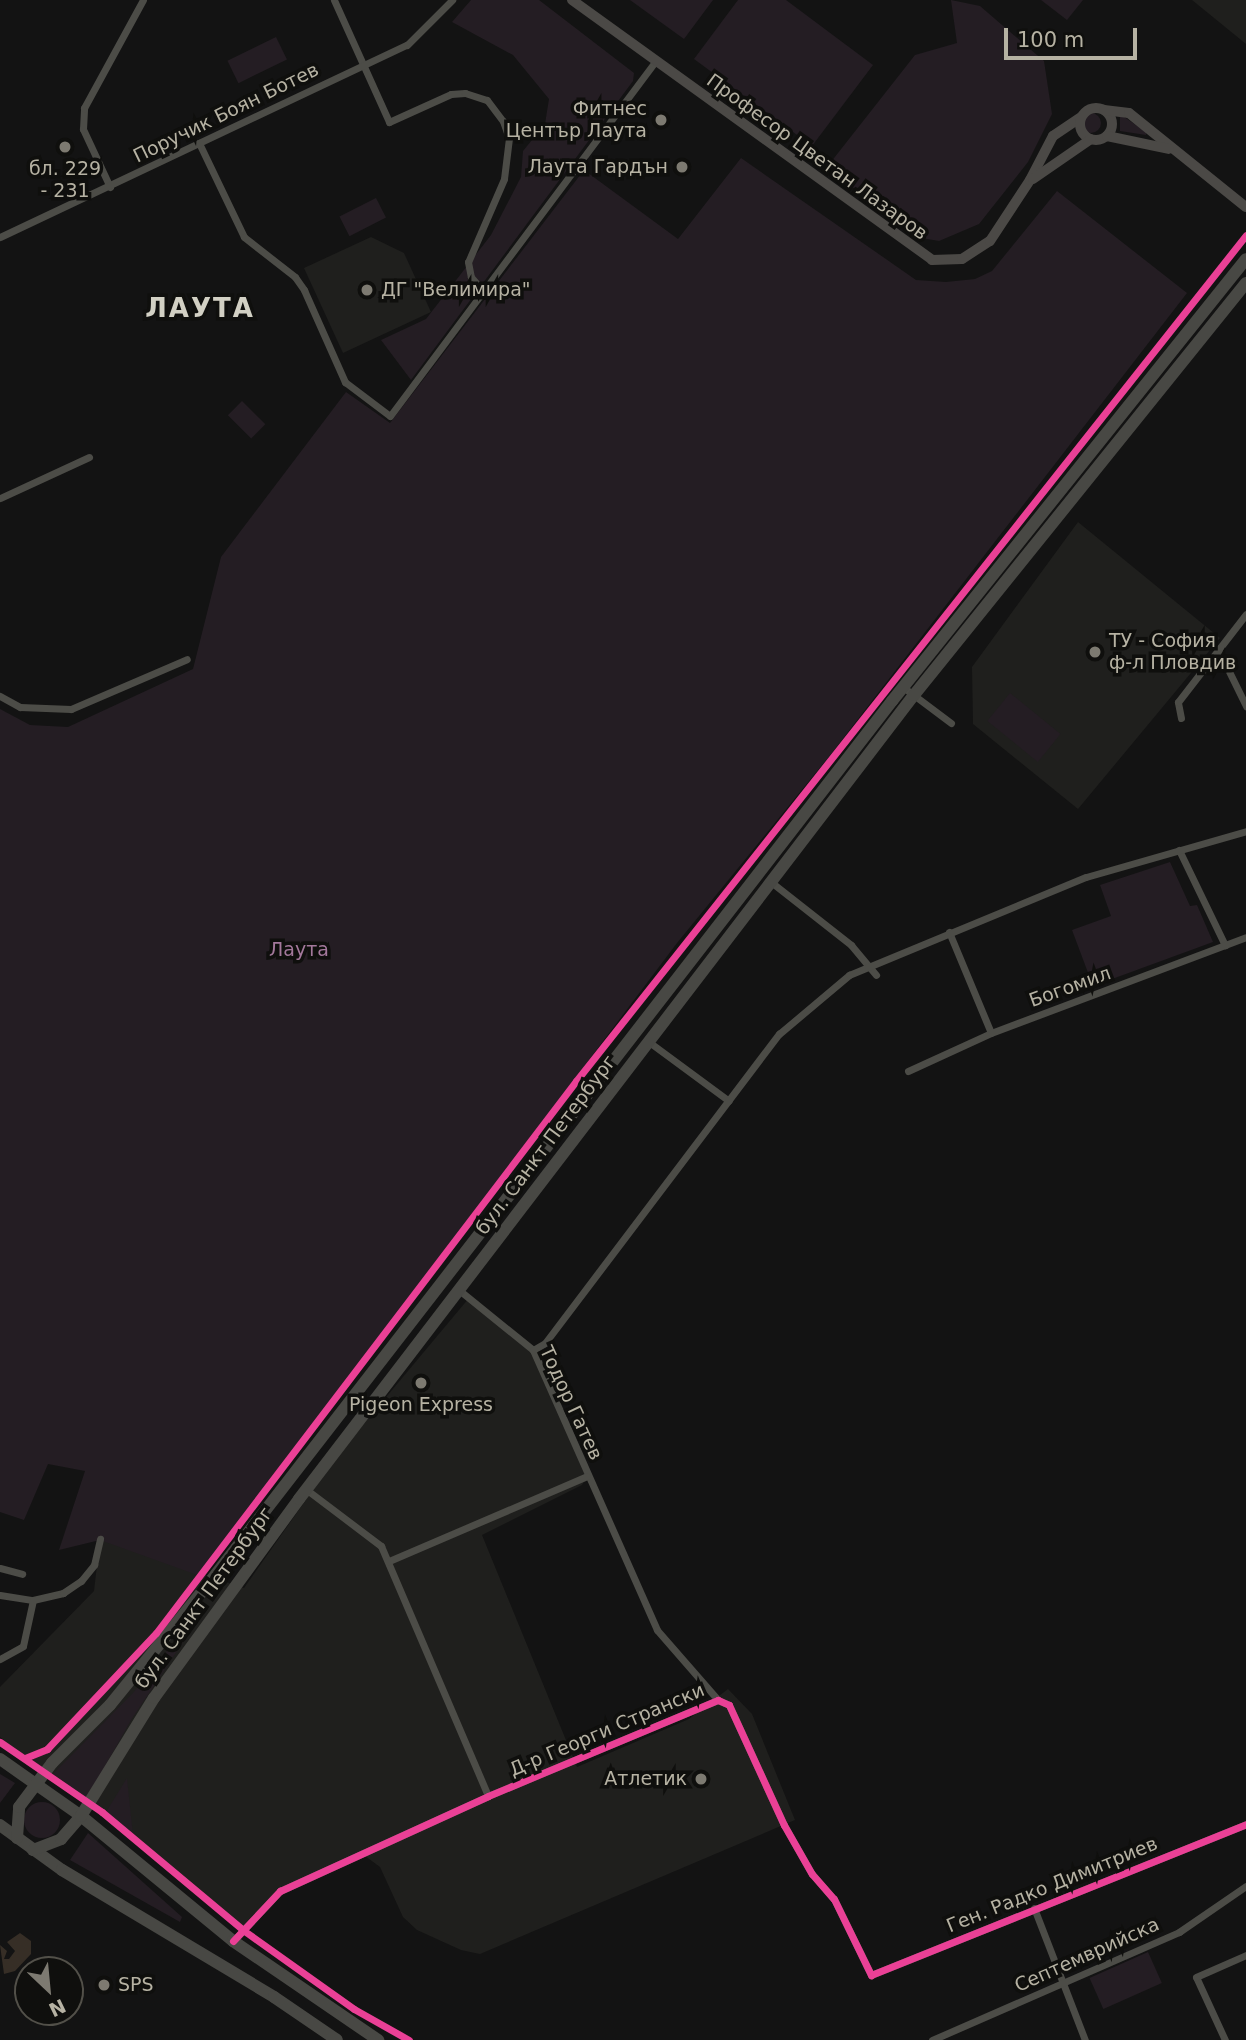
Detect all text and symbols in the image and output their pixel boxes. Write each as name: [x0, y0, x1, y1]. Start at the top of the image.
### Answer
scale bar: [1008, 14, 1141, 58]
text: 100 m: [1017, 28, 1084, 52]
street label: Поручик Боян Ботев: [130, 58, 322, 168]
street label: Професор Цветан Лазаров: [702, 69, 932, 245]
place label: Фитнес Център Лаута: [506, 98, 647, 142]
marker: Фитнес Център Лаута: [653, 112, 669, 128]
marker: бл. 229 - 231: [57, 139, 73, 155]
place label: Лаута Гардън: [528, 156, 668, 178]
place label: бл. 229 - 231: [29, 158, 101, 202]
marker: Лаута Гардън: [674, 159, 690, 175]
place label: ДГ "Велимира": [381, 279, 531, 301]
marker: ДГ "Велимира": [359, 282, 375, 298]
district label: ЛАУТА: [146, 293, 254, 325]
place label: ТУ - София ф-л Пловдив: [1109, 630, 1236, 674]
marker: ТУ - София ф-л Пловдив: [1087, 644, 1103, 660]
park label: Лаута: [269, 939, 329, 961]
street label: Богомил: [1026, 962, 1114, 1012]
street label: бул. Санкт Петербург: [471, 1051, 621, 1239]
street label: Тодор Гатев: [535, 1342, 607, 1464]
marker: Pigeon Express: [413, 1375, 429, 1391]
place label: Pigeon Express: [349, 1394, 493, 1416]
street label: бул. Санкт Петербург: [130, 1503, 278, 1693]
street label: Д-р Георги Странски: [506, 1679, 708, 1781]
place label: Атлетик: [604, 1768, 687, 1790]
marker: Атлетик: [693, 1771, 709, 1787]
street label: Ген. Радко Димитриев: [943, 1832, 1161, 1938]
street label: Септемврийска: [1011, 1913, 1163, 1997]
north arrow: [14, 1956, 84, 2026]
place label: SPS: [118, 1974, 154, 1996]
marker: SPS: [96, 1977, 112, 1993]
text: N: [45, 1995, 69, 2021]

